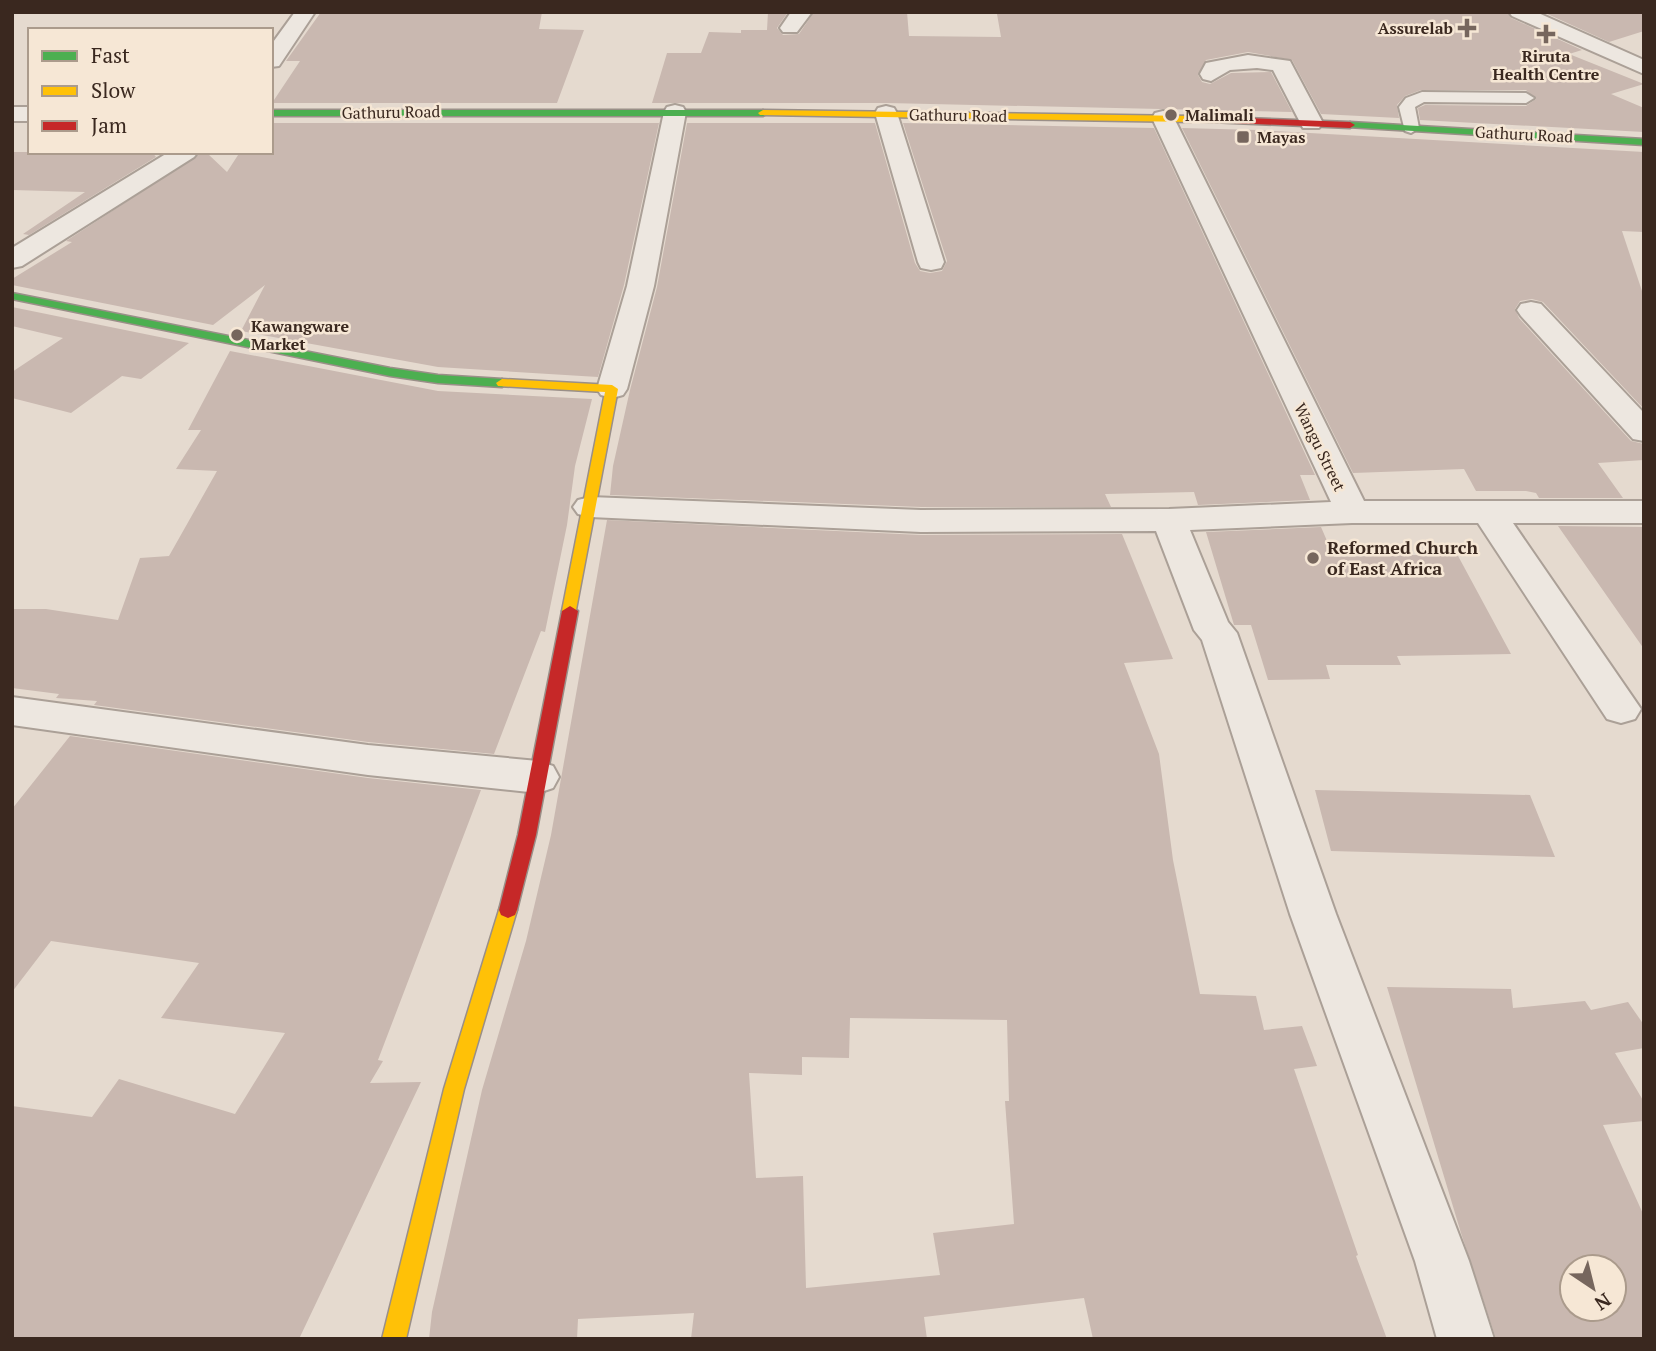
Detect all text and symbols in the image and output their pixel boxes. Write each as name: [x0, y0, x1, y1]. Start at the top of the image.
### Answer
place label: Assurelab: [1378, 17, 1453, 39]
marker: Assurelab: [1459, 20, 1475, 36]
marker: Riruta Health Centre: [1536, 24, 1556, 44]
legend: [28, 28, 273, 154]
text: Fast: [91, 41, 130, 69]
place label: Riruta Health Centre: [1493, 45, 1600, 85]
text: Slow: [91, 76, 136, 104]
street label: Gathuru Road: [342, 100, 441, 124]
street label: Gathuru Road: [909, 103, 1008, 127]
place label: Malimali: [1185, 104, 1254, 126]
marker: Malimali: [1163, 107, 1179, 123]
text: Jam: [91, 111, 127, 139]
street label: Gathuru Road: [1474, 120, 1574, 148]
place label: Mayas: [1257, 126, 1305, 148]
marker: Mayas: [1235, 129, 1251, 145]
place label: Kawangware Market: [251, 315, 349, 355]
marker: Kawangware Market: [229, 327, 245, 343]
street label: Wangu Street: [1289, 399, 1351, 495]
place label: Reformed Church of East Africa: [1327, 535, 1479, 580]
marker: Reformed Church of East Africa: [1305, 550, 1321, 566]
north arrow: [1558, 1253, 1628, 1323]
text: N: [1589, 1288, 1616, 1317]

